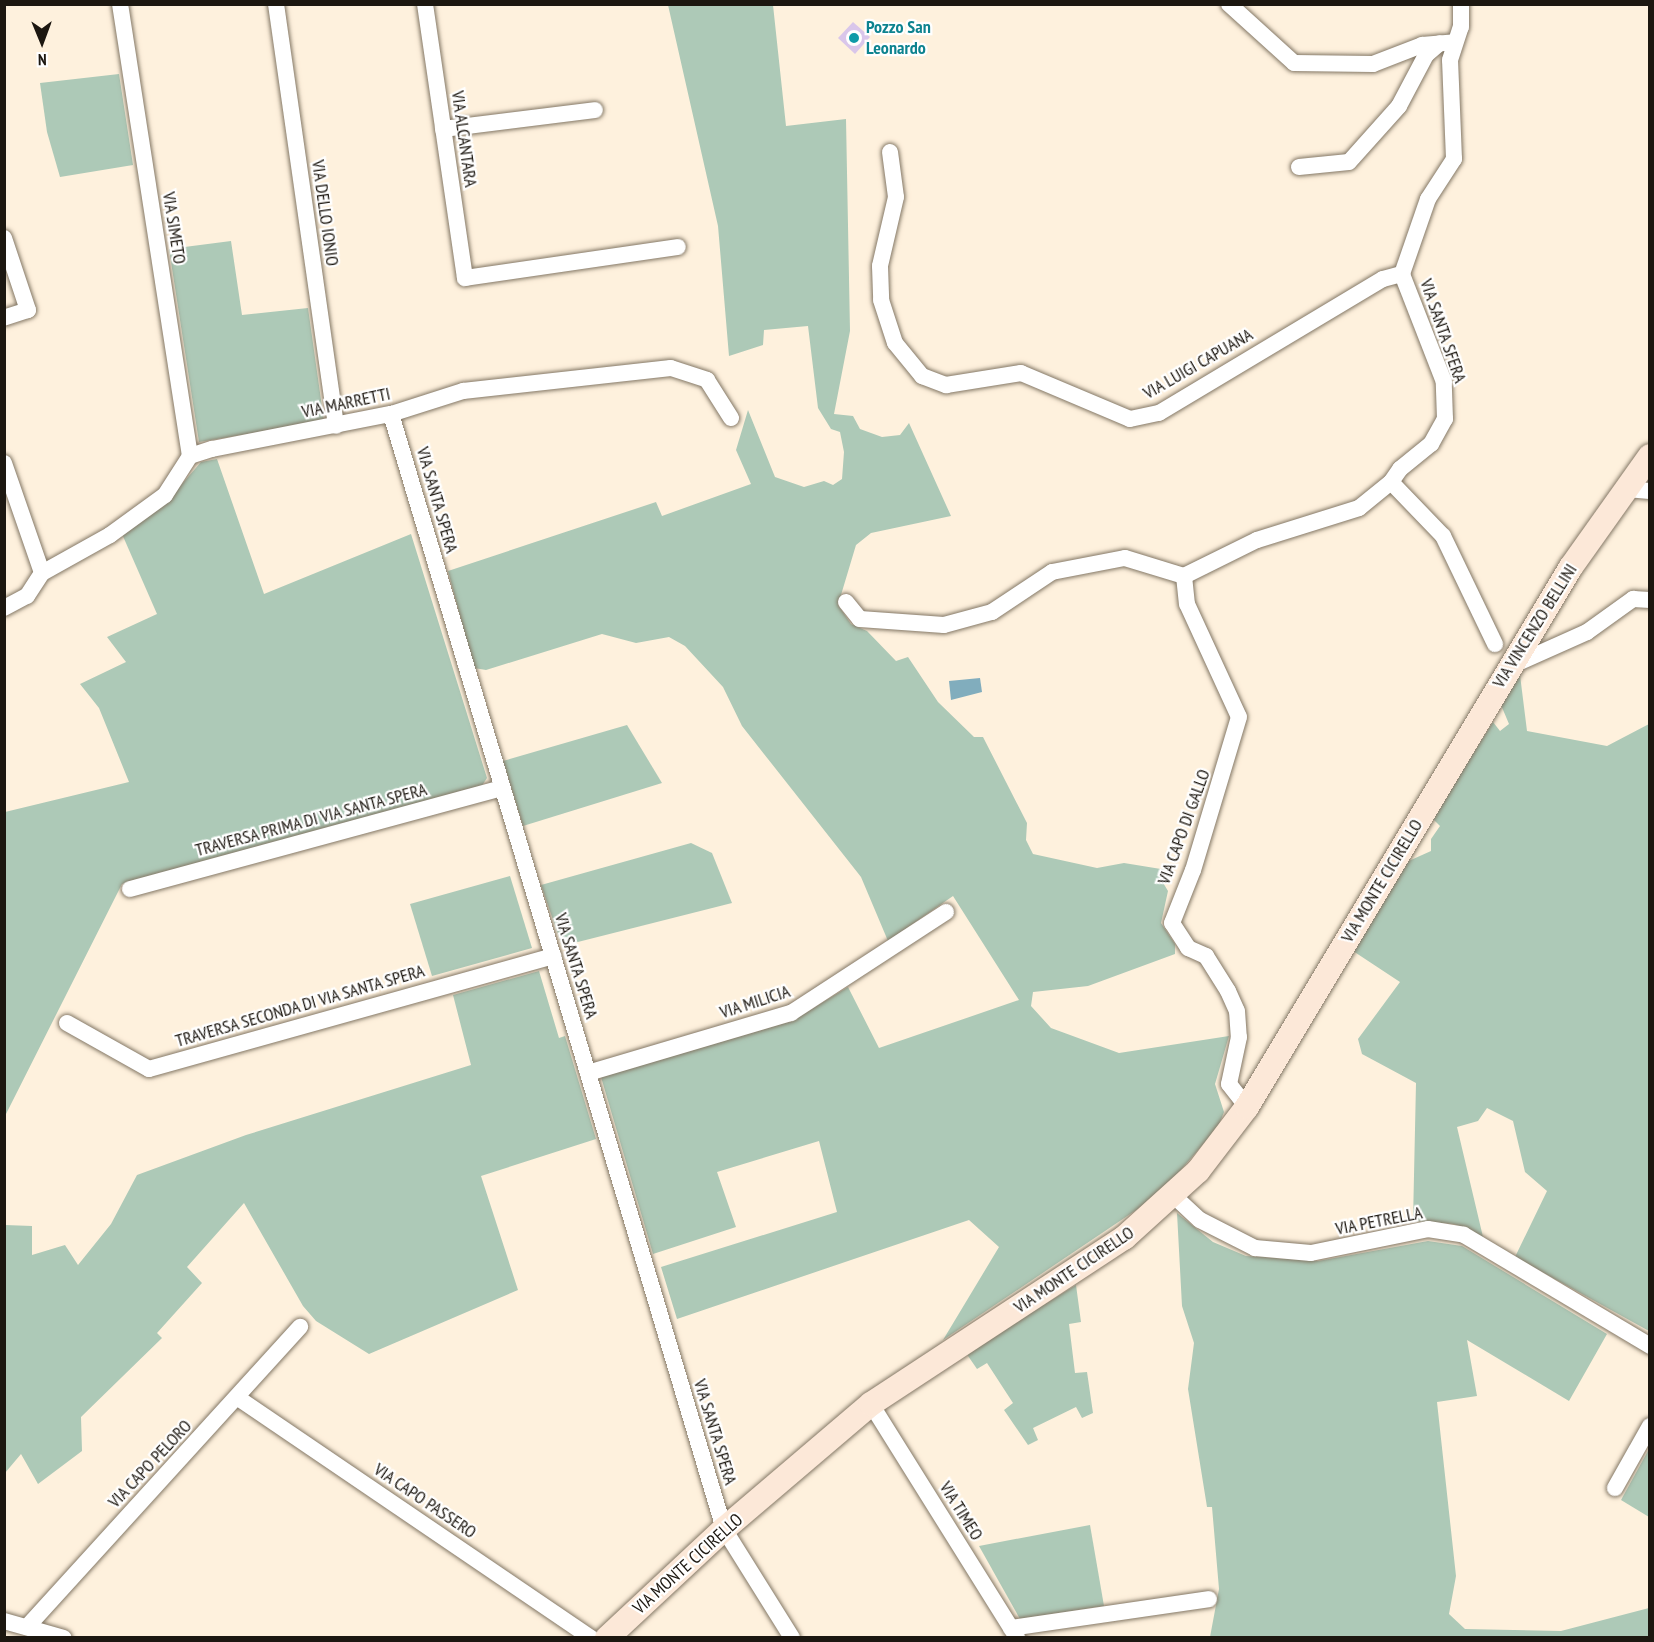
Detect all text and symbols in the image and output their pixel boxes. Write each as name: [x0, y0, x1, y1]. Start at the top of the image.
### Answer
north arrow: [12, 12, 72, 72]
place label: Pozzo San Leonardo: [866, 17, 931, 60]
marker: Pozzo San Leonardo: [847, 31, 861, 45]
text: N: [38, 50, 47, 70]
street label: VIA ALCANTARA: [446, 89, 482, 189]
street label: VIA DELLO IONIO: [307, 158, 343, 268]
street label: VIA SIMETO: [158, 190, 190, 266]
street label: VIA SANTA SFERA: [1415, 276, 1471, 386]
street label: VIA LUIGI CAPUANA: [1139, 324, 1257, 404]
street label: VIA MARRETTI: [300, 383, 392, 423]
street label: VIA SANTA SPERA: [411, 444, 463, 556]
street label: VIA VINCENZO BELLINI: [1488, 560, 1582, 692]
street label: VIA CAPO DI GALLO: [1153, 766, 1215, 888]
street label: TRAVERSA PRIMA DI VIA SANTA SPERA: [192, 778, 430, 862]
street label: VIA MONTE CICIRELLO: [1337, 815, 1427, 947]
street label: VIA SANTA SPERA: [550, 910, 602, 1022]
street label: TRAVERSA SECONDA DI VIA SANTA SPERA: [172, 960, 428, 1052]
street label: VIA MILICIA: [717, 980, 793, 1024]
street label: VIA PETRELLA: [1333, 1202, 1425, 1240]
street label: VIA MONTE CICIRELLO: [1010, 1222, 1138, 1318]
street label: VIA SANTA SPERA: [689, 1376, 741, 1488]
street label: VIA CAPO PELORO: [104, 1415, 196, 1513]
street label: VIA CAPO PASSERO: [369, 1459, 481, 1543]
street label: VIA TIMEO: [934, 1477, 988, 1545]
street label: VIA MONTE CICIRELLO: [629, 1509, 747, 1619]

